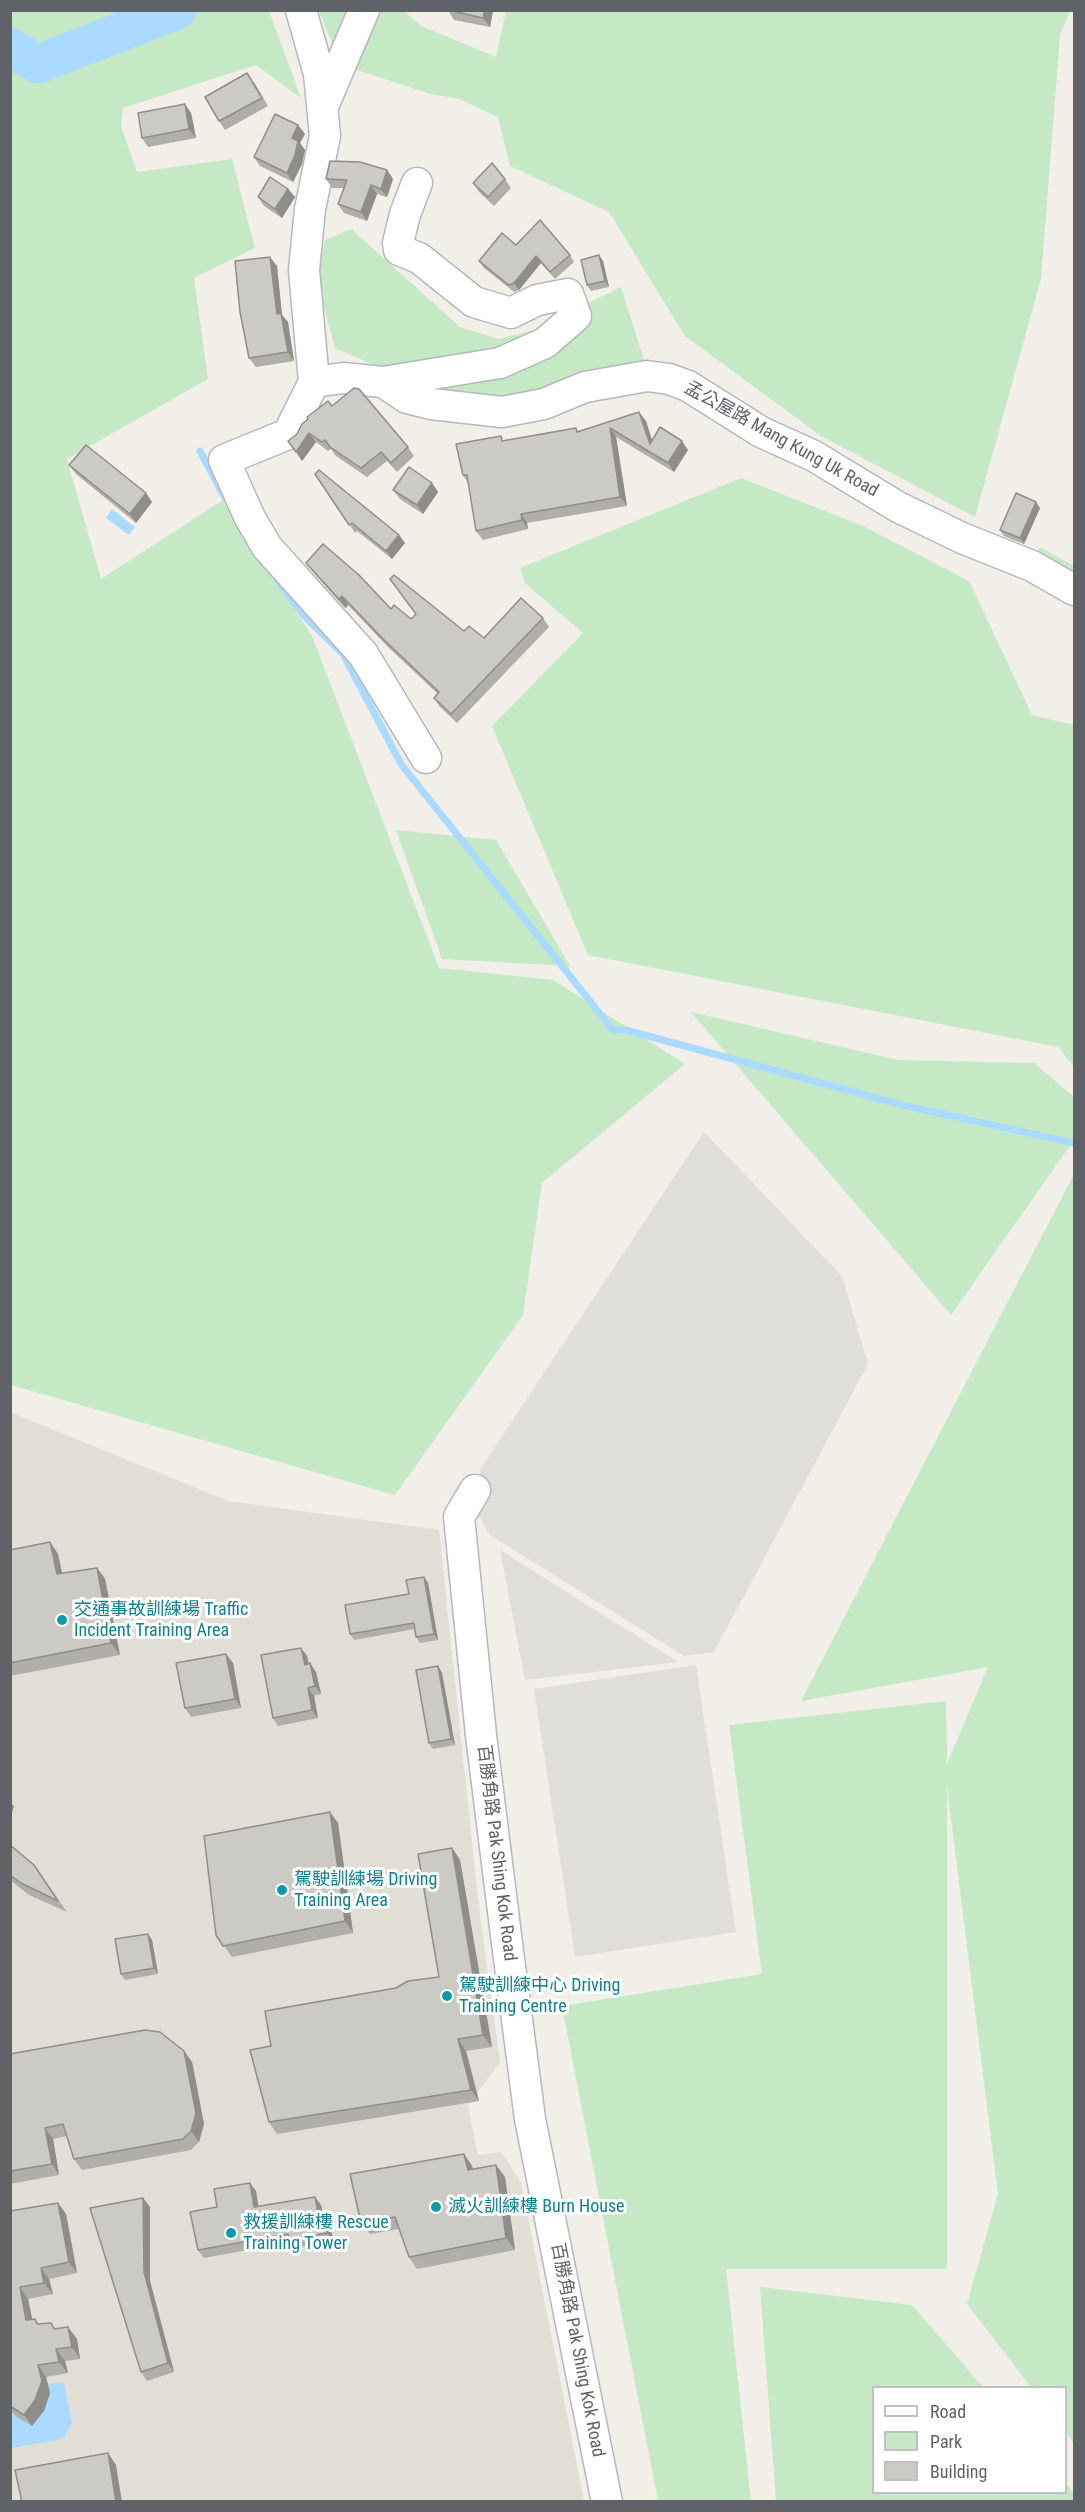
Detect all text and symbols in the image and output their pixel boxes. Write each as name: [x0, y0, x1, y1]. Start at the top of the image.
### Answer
street label: 孟公屋路 Mang Kung Uk Road: [680, 378, 882, 502]
place label: 交通事故訓練場 Traffic Incident Training Area: [74, 1599, 248, 1642]
marker: 交通事故訓練場 Traffic Incident Training Area: [55, 1613, 69, 1627]
street label: 百勝角路 Pak Shing Kok Road: [472, 1744, 520, 1962]
place label: 駕駛訓練場 Driving Training Area: [294, 1869, 437, 1912]
marker: 駕駛訓練場 Driving Training Area: [275, 1883, 289, 1897]
place label: 駕駛訓練中心 Driving Training Centre: [459, 1975, 620, 2018]
marker: 駕駛訓練中心 Driving Training Centre: [440, 1989, 454, 2003]
place label: 滅火訓練樓 Burn House: [448, 2196, 625, 2218]
marker: 滅火訓練樓 Burn House: [429, 2200, 443, 2214]
place label: 救援訓練樓 Rescue Training Tower: [243, 2212, 389, 2254]
marker: 救援訓練樓 Rescue Training Tower: [224, 2226, 238, 2240]
street label: 百勝角路 Pak Shing Kok Road: [546, 2241, 608, 2459]
legend: [872, 2386, 1067, 2494]
text: Road: [930, 2401, 966, 2422]
text: Park: [930, 2431, 962, 2452]
text: Building: [930, 2461, 987, 2482]

